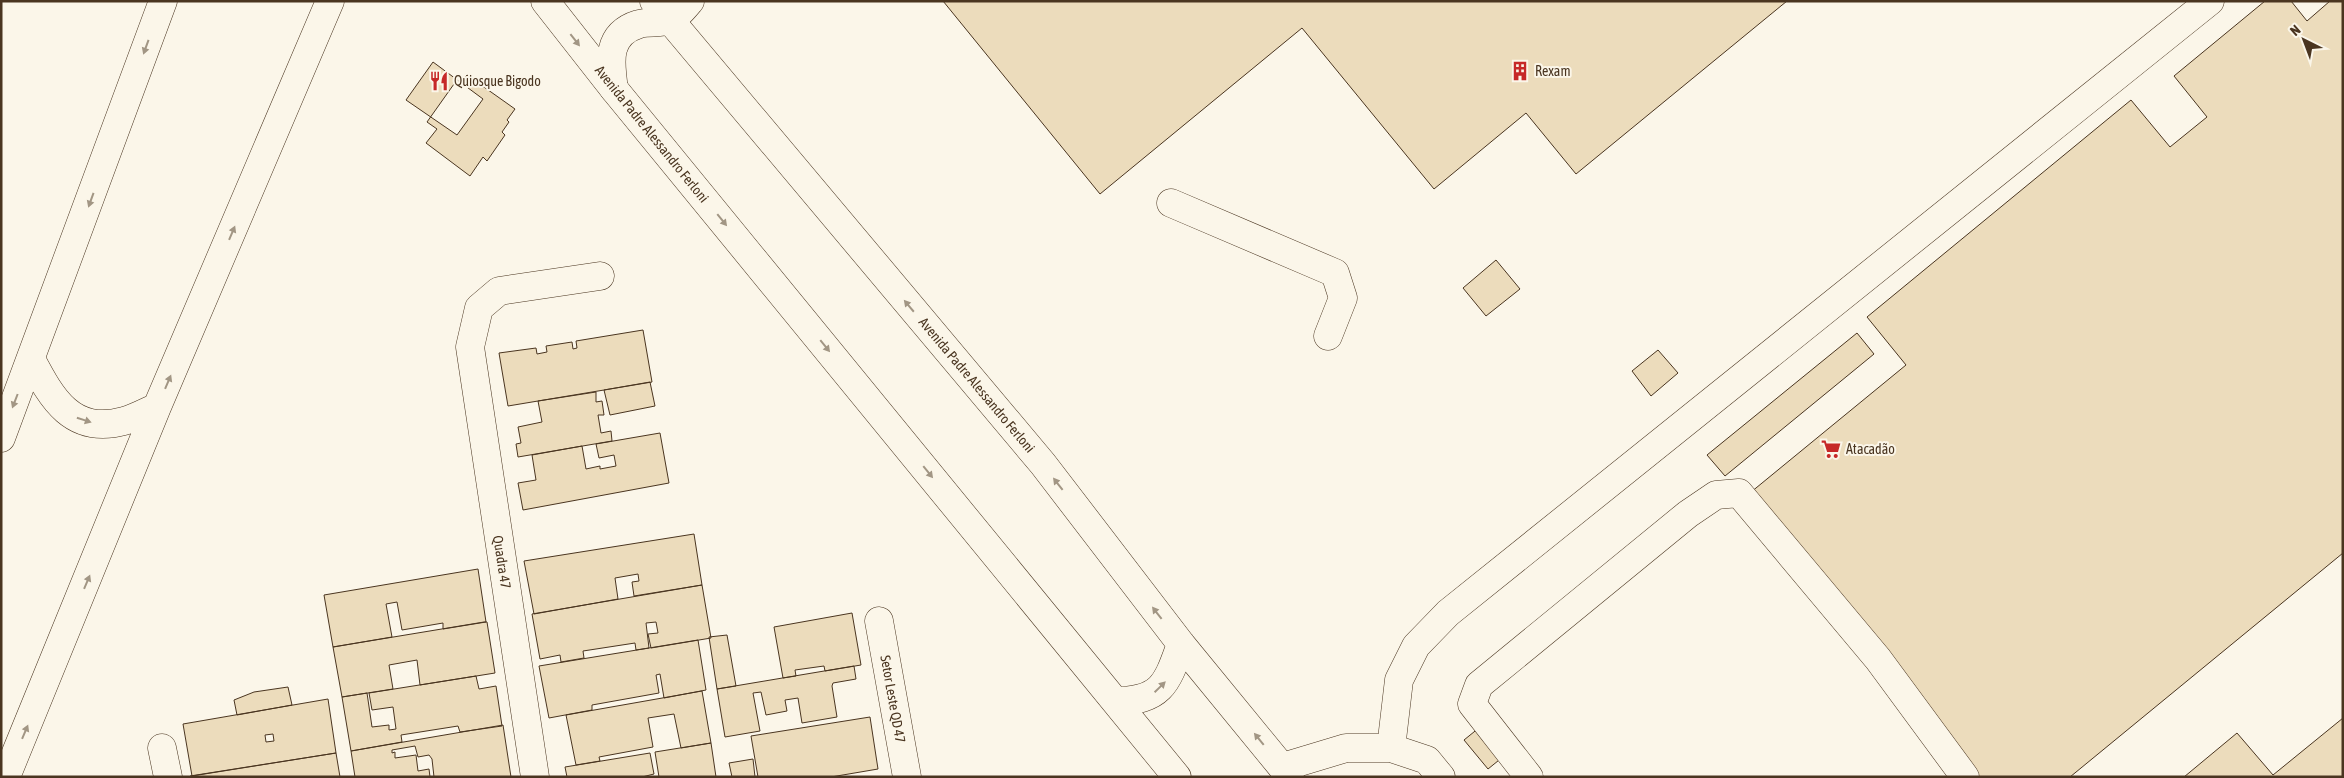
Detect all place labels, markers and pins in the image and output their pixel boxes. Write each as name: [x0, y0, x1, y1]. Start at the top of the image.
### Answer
building icon: Rexam: [1509, 60, 1531, 82]
place label: Rexam: [1535, 63, 1570, 79]
restaurant icon: Quiosque Bigodo: [428, 70, 450, 92]
place label: Quiosque Bigodo: [454, 73, 541, 89]
supermarket icon: Atacadão: [1820, 438, 1842, 460]
place label: Atacadão: [1846, 441, 1895, 457]

